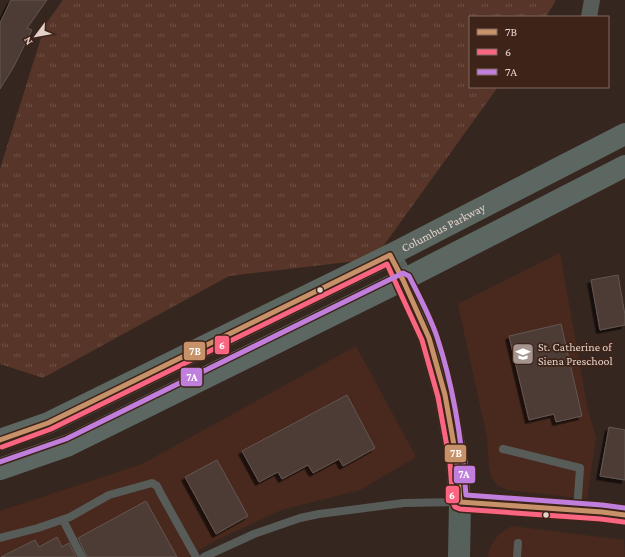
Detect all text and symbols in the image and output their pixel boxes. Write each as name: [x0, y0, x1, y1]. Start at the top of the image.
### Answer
north arrow: [16, 16, 56, 56]
legend: [469, 16, 609, 88]
text: 7B: [505, 25, 518, 39]
text: N: [20, 35, 35, 48]
text: 6: [505, 45, 511, 59]
text: 7A: [505, 65, 517, 79]
street label: Columbus Parkway: [399, 200, 488, 255]
unlabelled marker: [315, 285, 325, 295]
line badge: 6: [214, 335, 230, 355]
text: 6: [219, 339, 225, 351]
place label: St. Catherine of Siena Preschool: [538, 340, 613, 368]
line badge: 7B: [183, 341, 206, 361]
school or university icon: St. Catherine of Siena Preschool: [510, 341, 536, 367]
text: 7B: [189, 345, 201, 357]
line badge: 7A: [180, 367, 203, 387]
text: 7A: [186, 371, 198, 383]
line badge: 7B: [444, 444, 467, 463]
text: 7B: [450, 447, 462, 459]
line badge: 7A: [453, 465, 476, 484]
text: 7A: [458, 468, 470, 480]
line badge: 6: [445, 485, 460, 504]
text: 6: [449, 489, 455, 501]
unlabelled marker: [541, 510, 551, 520]

